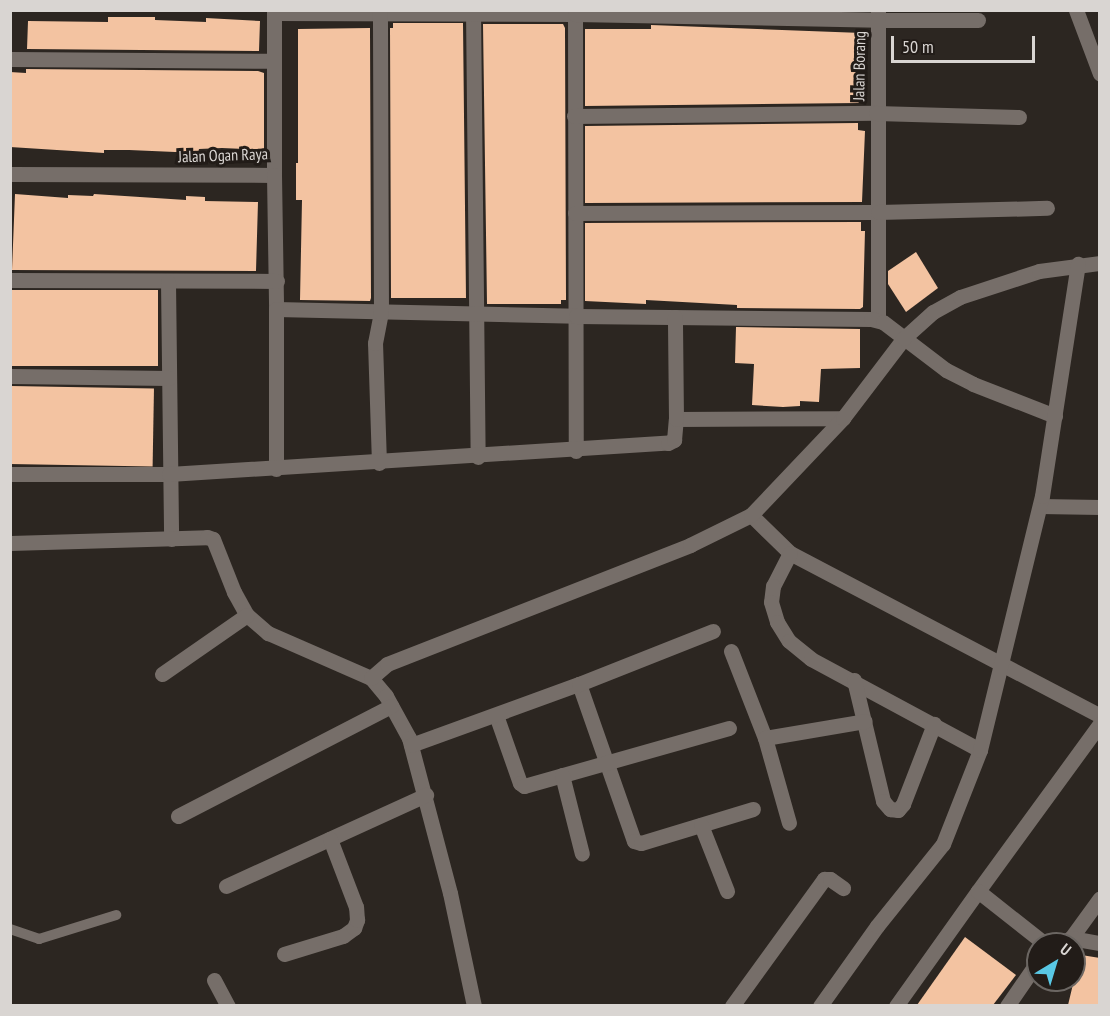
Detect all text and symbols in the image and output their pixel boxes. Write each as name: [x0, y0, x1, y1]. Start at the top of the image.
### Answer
scale bar: [894, 24, 1038, 62]
street label: Jalan Borang: [849, 31, 869, 101]
text: 50 m: [902, 35, 934, 58]
street label: Jalan Ogan Raya: [178, 144, 268, 166]
north arrow: [1026, 932, 1086, 992]
text: U: [1056, 939, 1075, 960]

